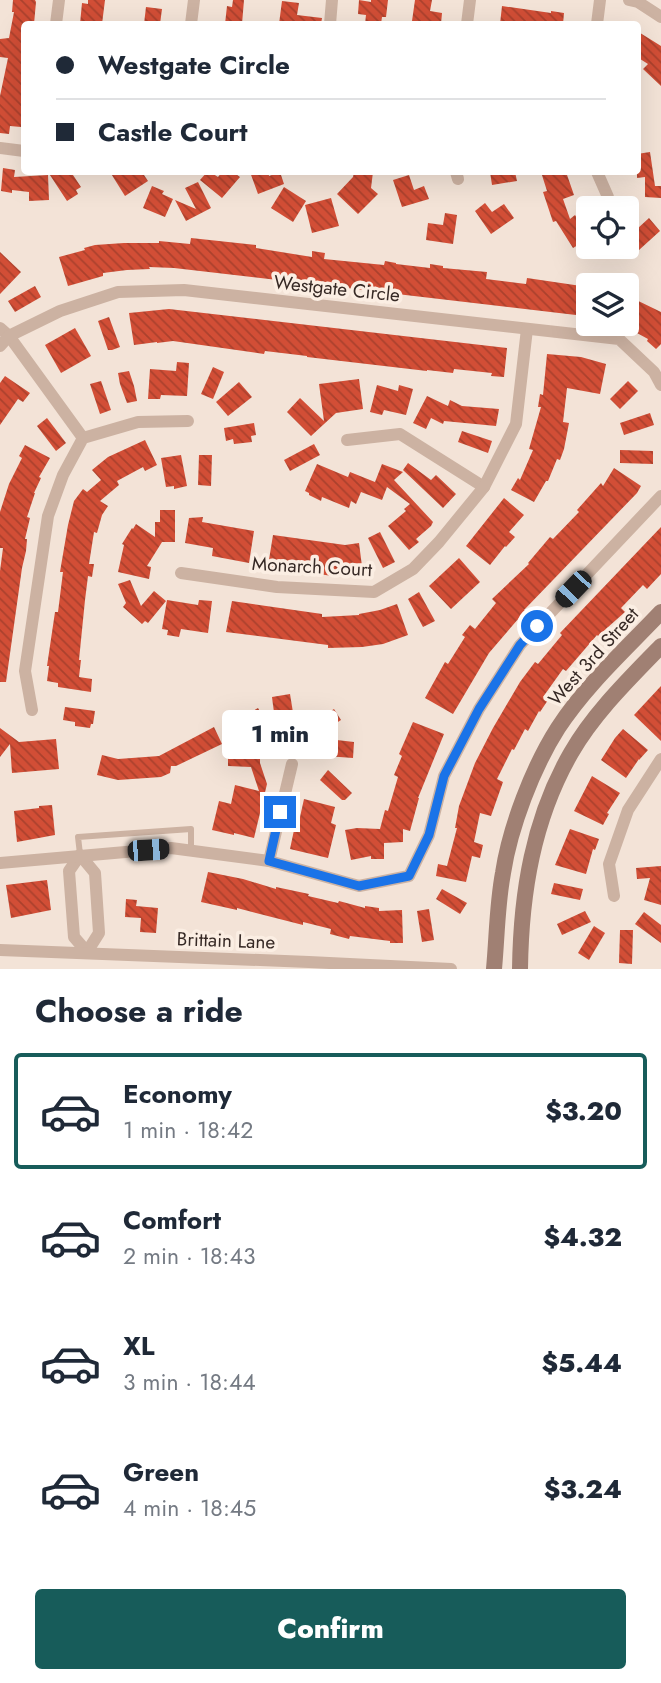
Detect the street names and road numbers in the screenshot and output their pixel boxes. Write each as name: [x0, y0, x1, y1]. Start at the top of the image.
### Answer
street label: Westgate Circle: [273, 268, 402, 309]
street label: Monarch Court: [251, 550, 373, 583]
street label: West 3rd Street: [542, 601, 645, 711]
street label: Brittain Lane: [176, 925, 276, 956]

